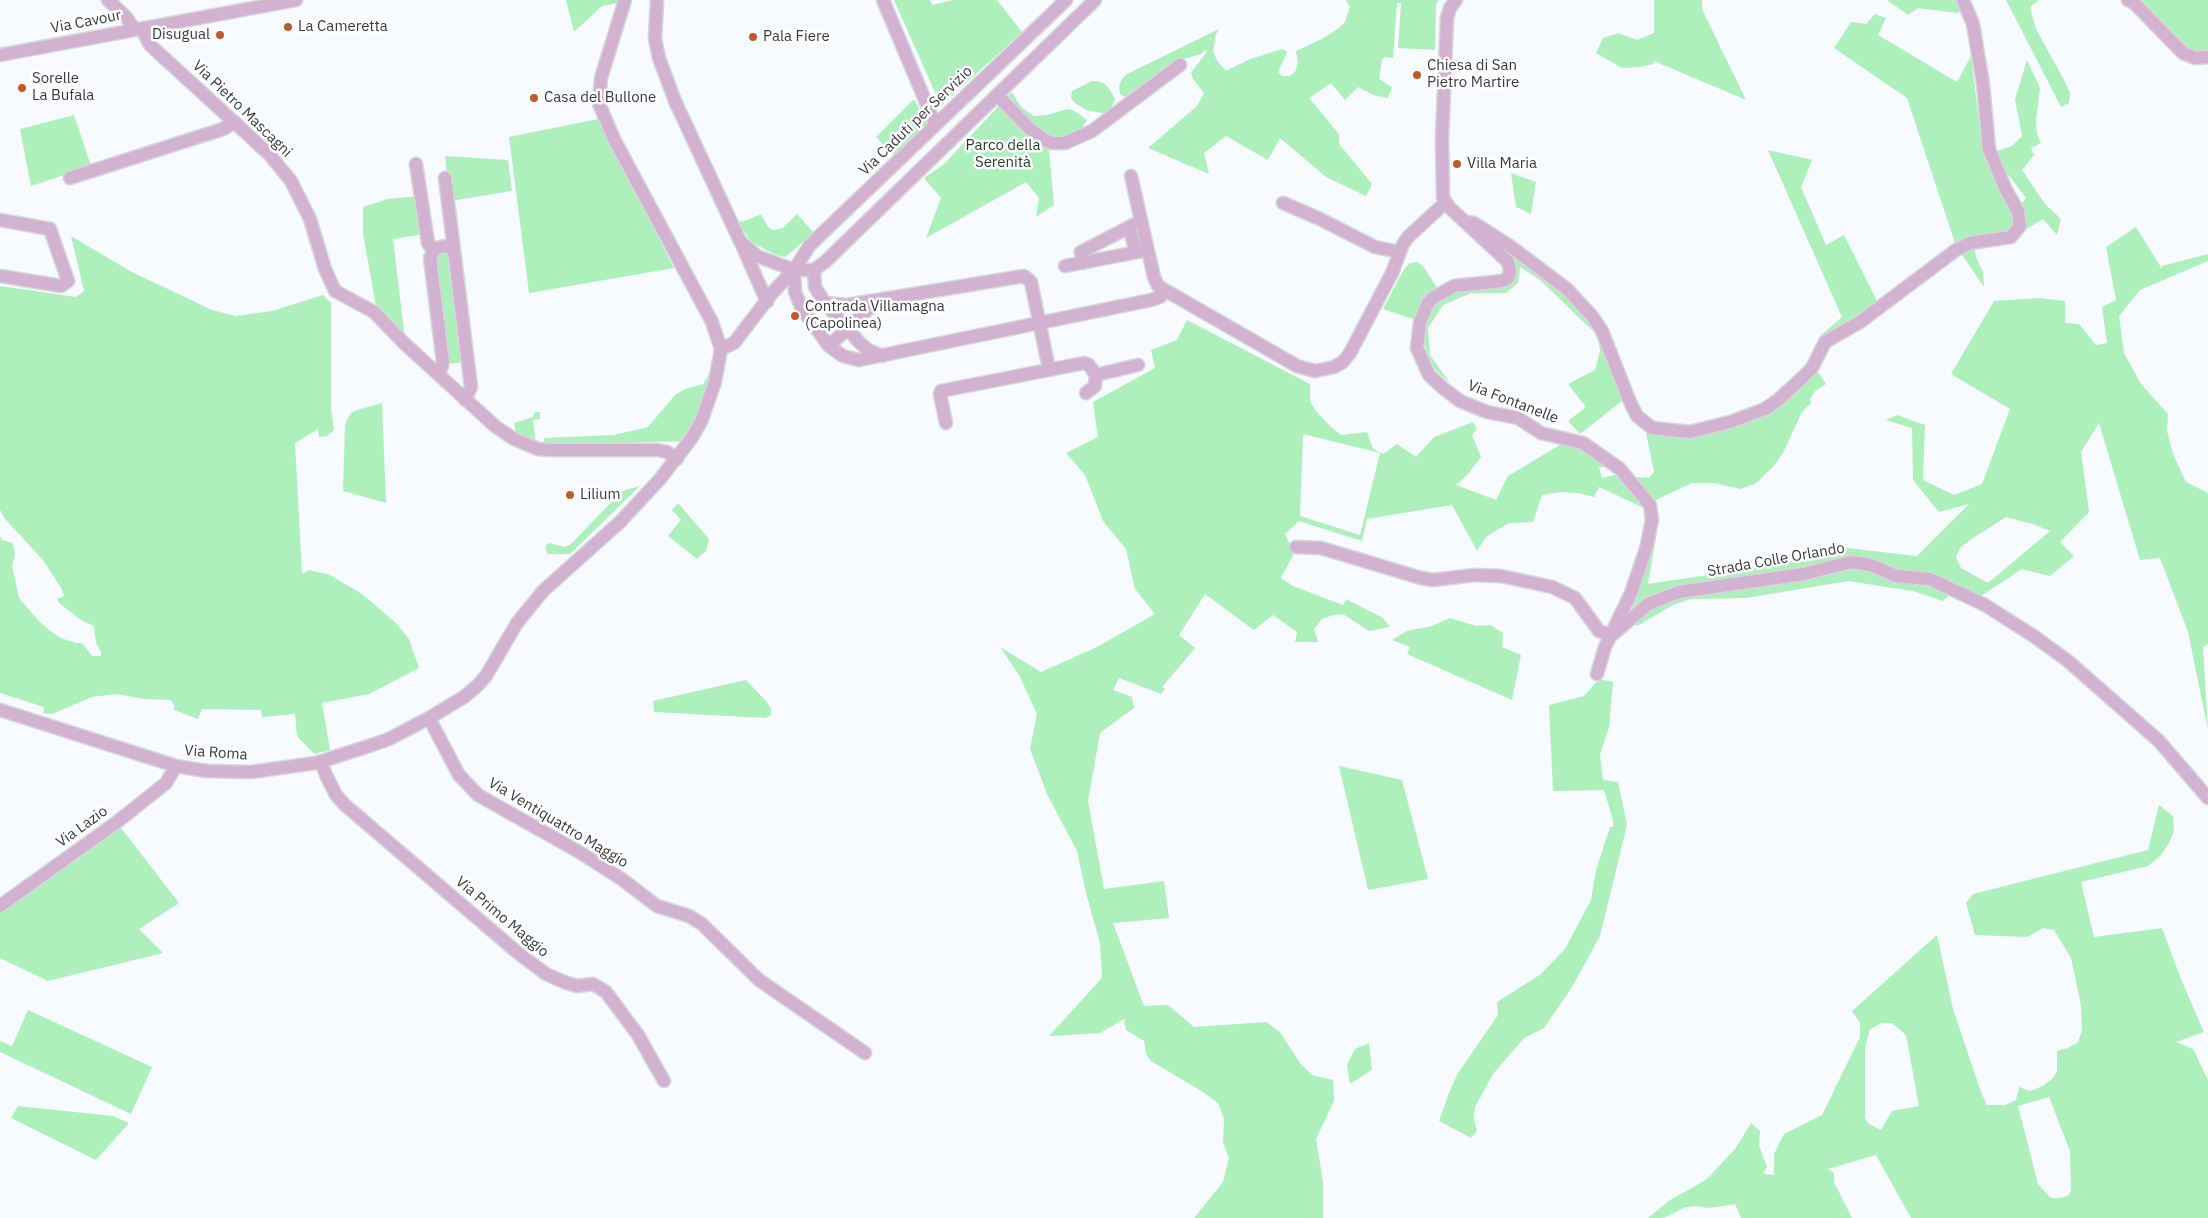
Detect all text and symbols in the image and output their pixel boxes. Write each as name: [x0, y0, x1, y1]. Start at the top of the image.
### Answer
street label: Via Cavour: [49, 6, 123, 38]
place label: La Cameretta: [298, 18, 388, 36]
marker: La Cameretta: [282, 21, 294, 33]
place label: Disugual: [152, 26, 210, 44]
place label: Pala Fiere: [763, 28, 830, 46]
marker: Disugual: [214, 29, 226, 41]
marker: Pala Fiere: [747, 31, 759, 43]
street label: Via Pietro Mascagni: [188, 57, 296, 161]
place label: Chiesa di San Pietro Martire: [1427, 57, 1519, 92]
street label: Via Caduti per Servizio: [856, 62, 976, 180]
marker: Chiesa di San Pietro Martire: [1411, 69, 1423, 81]
place label: Sorelle La Bufala: [32, 70, 94, 105]
marker: Sorelle La Bufala: [16, 82, 28, 94]
place label: Casa del Bullone: [544, 89, 656, 107]
marker: Casa del Bullone: [528, 92, 540, 104]
park label: Parco della Serenità: [966, 137, 1040, 172]
place label: Villa Maria: [1467, 155, 1537, 173]
marker: Villa Maria: [1451, 158, 1463, 170]
place label: Contrada Villamagna (Capolinea): [805, 298, 945, 333]
marker: Contrada Villamagna (Capolinea): [789, 310, 801, 322]
street label: Via Fontanelle: [1465, 376, 1561, 428]
place label: Lilium: [580, 486, 621, 504]
marker: Lilium: [564, 489, 576, 501]
street label: Strada Colle Orlando: [1706, 539, 1846, 581]
street label: Via Roma: [184, 742, 248, 764]
street label: Via Ventiquattro Maggio: [485, 774, 631, 872]
street label: Via Lazio: [53, 802, 111, 852]
street label: Via Primo Maggio: [452, 873, 552, 961]

